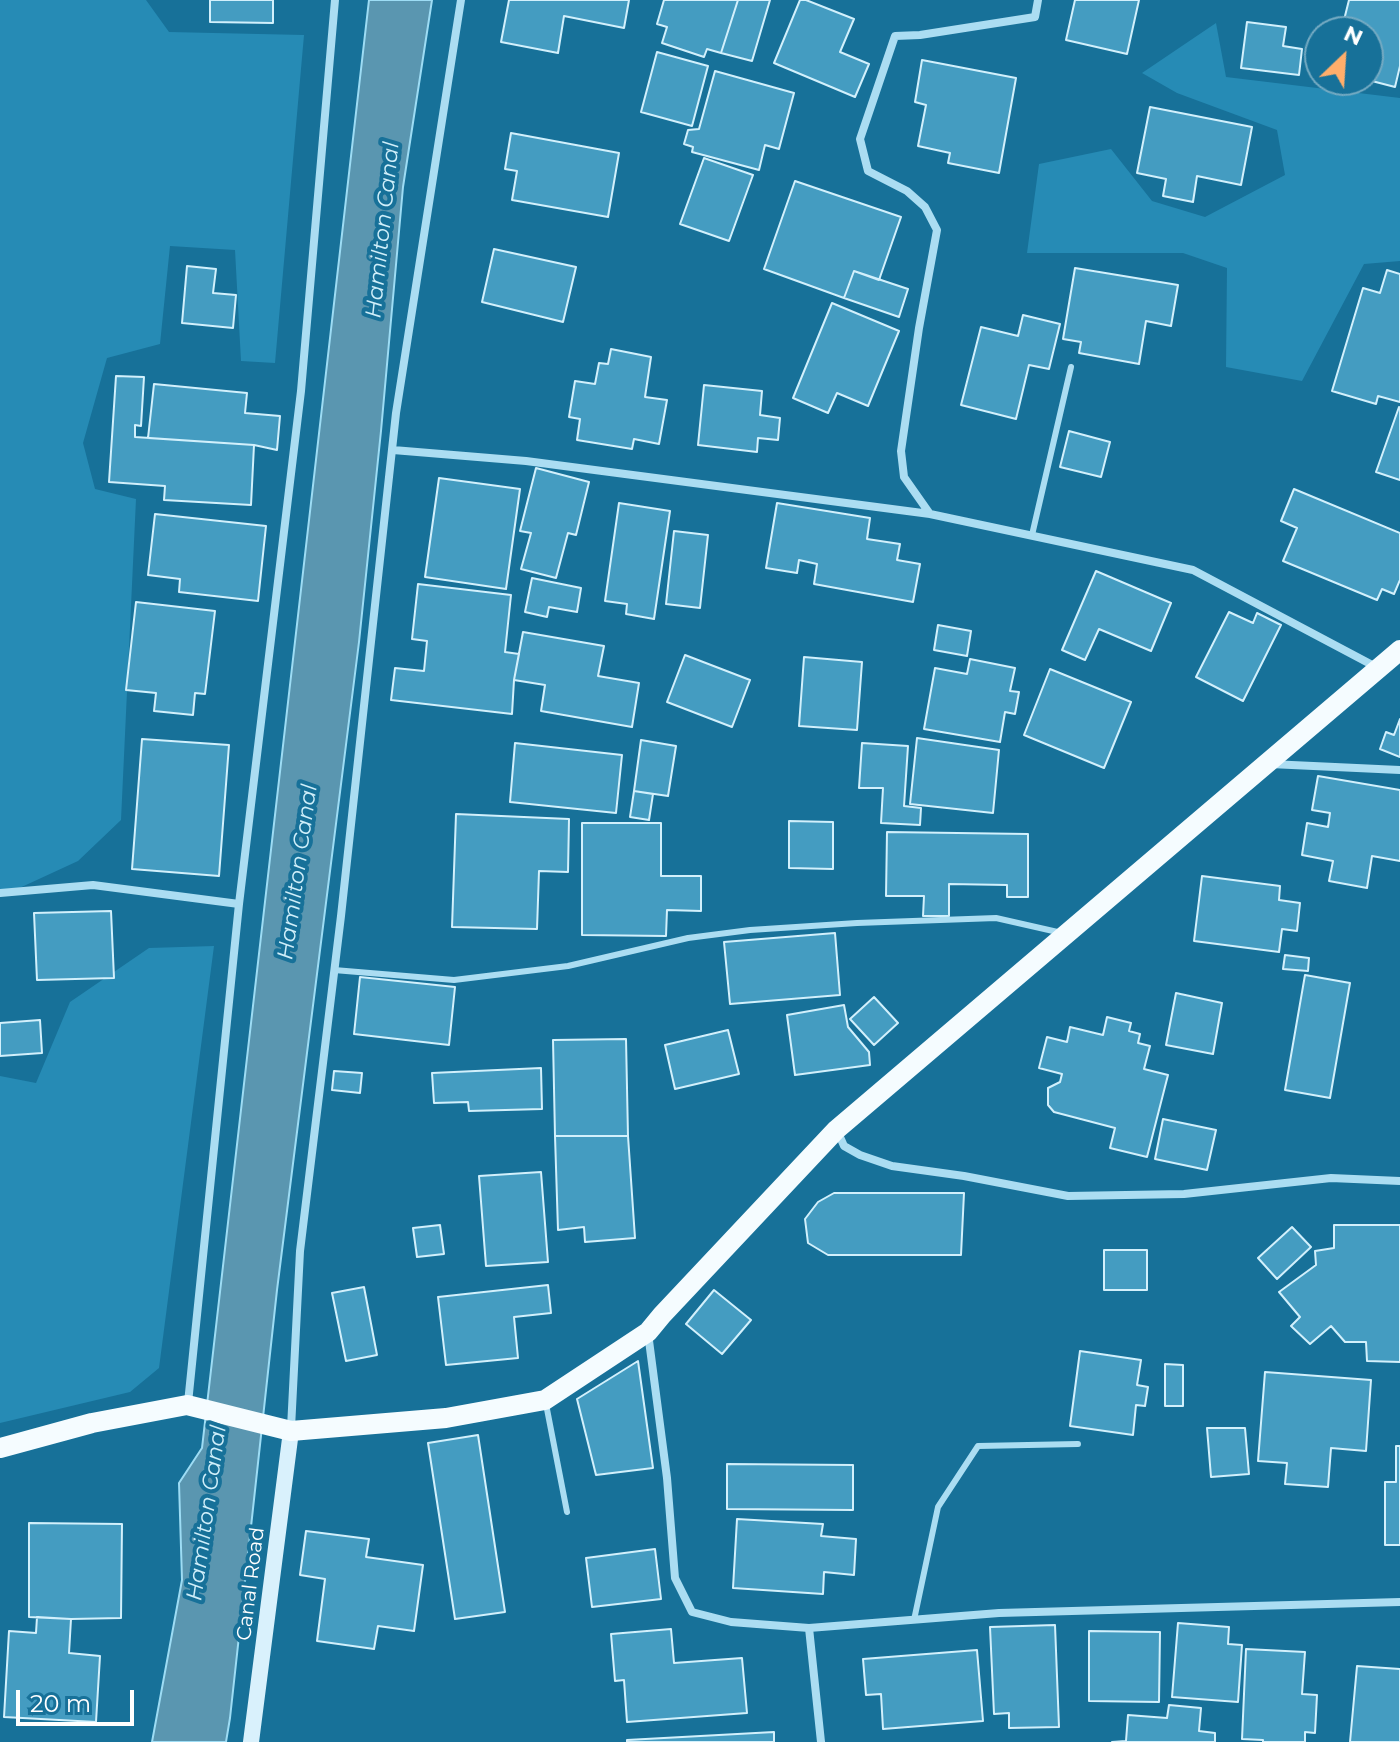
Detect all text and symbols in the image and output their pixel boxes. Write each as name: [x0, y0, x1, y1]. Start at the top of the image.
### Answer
north arrow: [1304, 16, 1384, 96]
text: N: [1340, 20, 1367, 52]
water label: Hamilton Canal: [361, 141, 405, 319]
water label: Hamilton Canal: [273, 783, 323, 961]
water label: Hamilton Canal: [182, 1424, 232, 1602]
street label: Canal Road: [232, 1526, 270, 1642]
scale bar: [20, 1674, 138, 1724]
text: 20 m: [30, 1689, 91, 1718]

